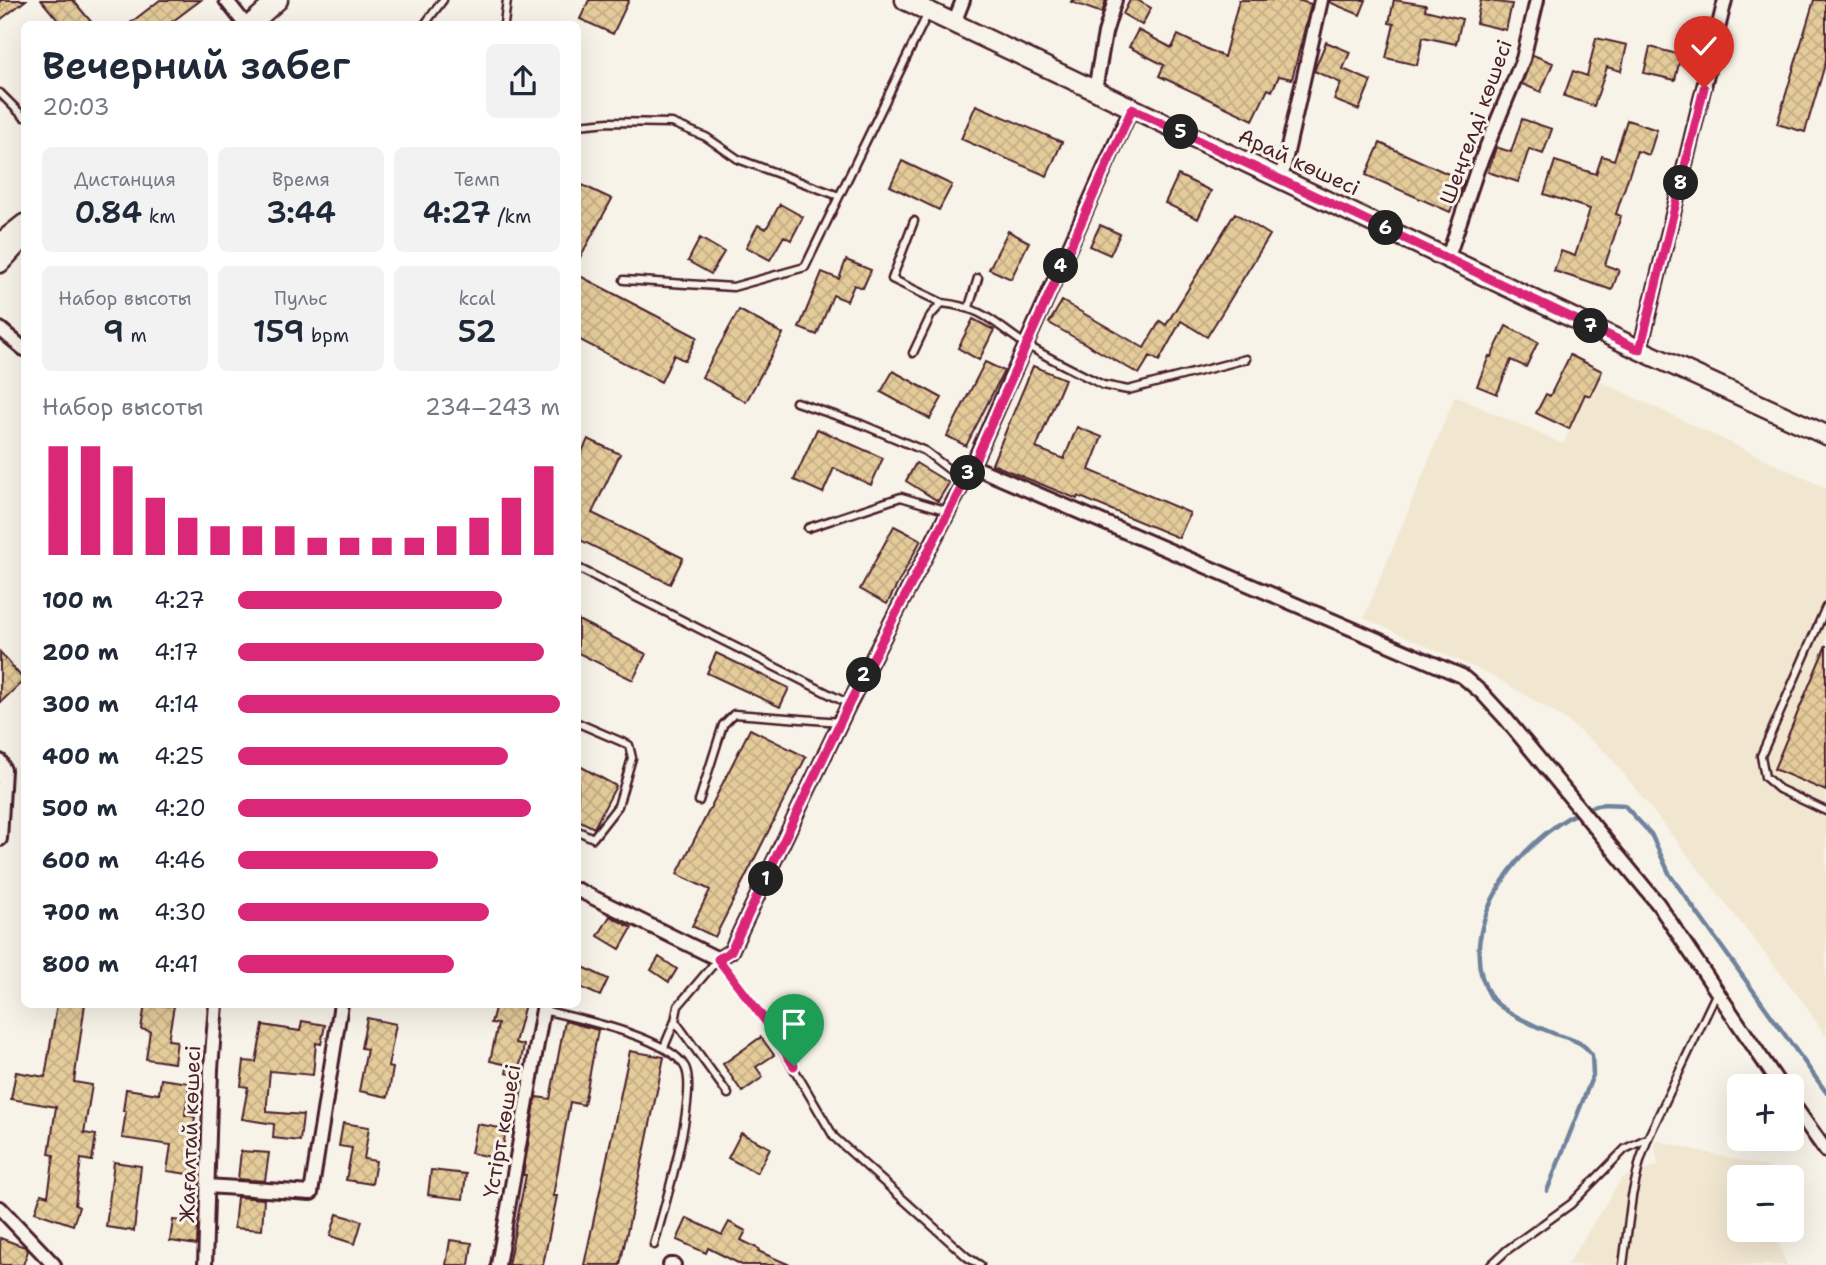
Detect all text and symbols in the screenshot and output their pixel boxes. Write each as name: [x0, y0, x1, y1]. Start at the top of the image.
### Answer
pin: [1674, 16, 1734, 88]
icon: check: [1685, 27, 1723, 65]
street label: Шеңгелді көшесі: [1433, 36, 1519, 208]
text: Вечерний забег: [42, 40, 350, 91]
button: share: [486, 44, 560, 118]
text: 20:03: [42, 92, 110, 122]
pin: 5: [1164, 114, 1198, 150]
text: 5: [1175, 119, 1186, 144]
street label: Арай көшесі: [1234, 122, 1364, 202]
pin: 8: [1664, 166, 1698, 200]
text: Дистанция: [74, 167, 176, 192]
text: Время: [272, 167, 330, 192]
text: Темп: [454, 167, 500, 192]
text: 8: [1674, 170, 1687, 195]
text: 0.84: [74, 192, 142, 233]
text: 3:44: [266, 192, 336, 233]
text: 4:27: [423, 192, 491, 233]
text: km: [142, 204, 176, 229]
text: /km: [491, 204, 531, 229]
pin: 6: [1368, 210, 1404, 246]
text: 6: [1379, 215, 1392, 240]
pin: 4: [1044, 248, 1078, 284]
text: 4: [1054, 253, 1067, 278]
text: Набор высоты: [58, 286, 192, 311]
text: Пульс: [274, 286, 328, 311]
text: kcal: [459, 286, 495, 311]
pin: 7: [1574, 308, 1608, 344]
text: 9: [103, 311, 124, 352]
text: 159: [253, 311, 305, 352]
text: 52: [458, 311, 496, 352]
text: 7: [1584, 313, 1597, 338]
text: m: [124, 323, 147, 348]
text: bpm: [305, 323, 349, 348]
text: Набор высоты: [42, 392, 203, 422]
text: 234–243 m: [425, 392, 560, 422]
pin: 3: [950, 456, 986, 490]
text: 3: [961, 460, 974, 485]
text: 100 m: [42, 585, 113, 615]
text: 4:27: [154, 585, 205, 615]
text: 200 m: [42, 637, 119, 667]
text: 4:17: [154, 637, 198, 667]
pin: 2: [846, 658, 882, 692]
text: 2: [857, 662, 870, 687]
text: 300 m: [42, 689, 119, 719]
text: 4:14: [154, 689, 199, 719]
text: 400 m: [42, 741, 119, 771]
text: 4:25: [154, 741, 204, 771]
text: 500 m: [42, 793, 117, 823]
text: 4:20: [154, 793, 206, 823]
text: 600 m: [42, 845, 119, 875]
text: 4:46: [154, 845, 206, 875]
pin: 1: [748, 862, 784, 896]
text: 1: [761, 866, 770, 891]
text: 700 m: [42, 897, 119, 927]
text: 4:30: [154, 897, 206, 927]
text: 800 m: [42, 949, 119, 979]
text: 4:41: [154, 949, 199, 979]
pin: [764, 994, 824, 1066]
icon: arrive: [775, 1005, 813, 1043]
street label: Жағалтай көшесі: [173, 1045, 207, 1223]
street label: Үстірт көшесі: [476, 1062, 528, 1200]
map controls: [1727, 1074, 1804, 1242]
button: +: [1727, 1074, 1804, 1151]
button: −: [1727, 1165, 1804, 1242]

